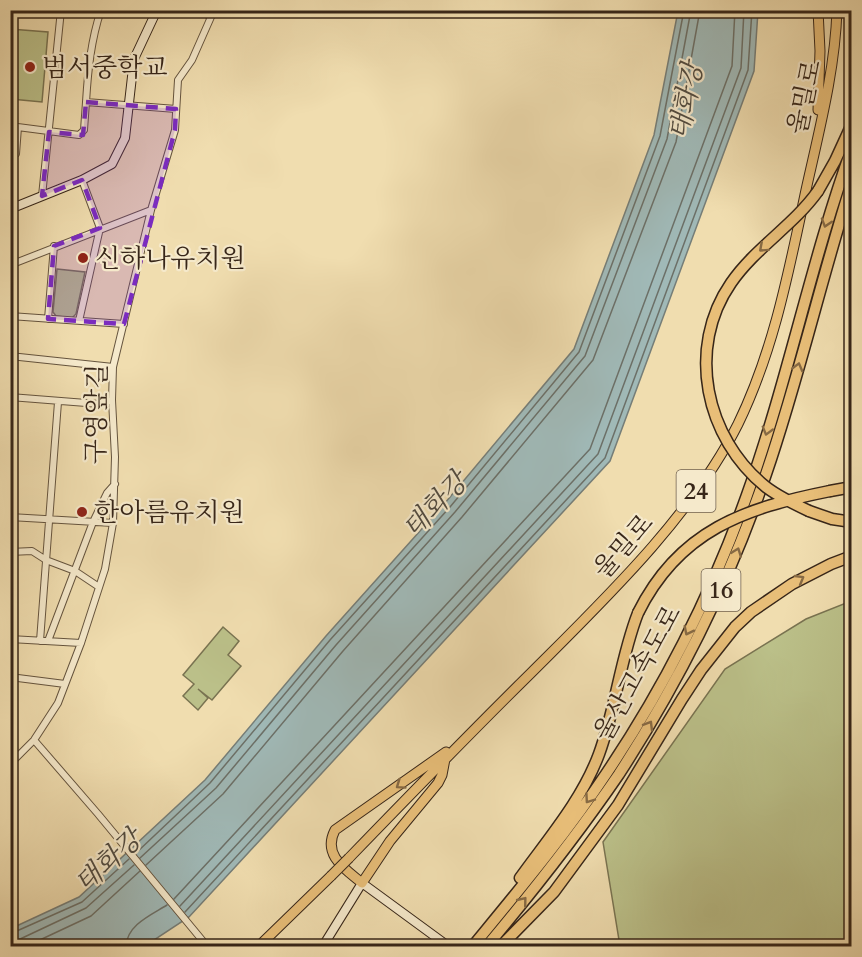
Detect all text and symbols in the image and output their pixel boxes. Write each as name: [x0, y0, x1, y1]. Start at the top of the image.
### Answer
place label: 범서중학교: [42, 50, 168, 85]
water label: 태화강: [661, 55, 713, 143]
street label: 울밀로: [780, 57, 829, 138]
marker: 범서중학교: [23, 60, 37, 74]
one-way arrow: [821, 217, 833, 228]
place label: 신하나유치원: [95, 241, 246, 276]
one-way arrow: [759, 241, 770, 252]
marker: 신하나유치원: [76, 251, 90, 265]
one-way arrow: [791, 362, 804, 372]
street label: 구영앞길: [78, 363, 115, 465]
one-way arrow: [762, 425, 774, 435]
water label: 태화강: [395, 462, 479, 546]
road number: 24: [676, 470, 716, 512]
place label: 한아름유치원: [94, 495, 245, 530]
marker: 한아름유치원: [75, 505, 89, 519]
street label: 울밀로: [585, 506, 661, 586]
one-way arrow: [730, 547, 742, 558]
road number: 16: [702, 569, 740, 611]
one-way arrow: [794, 575, 805, 586]
street label: 울산고속도로: [586, 599, 689, 748]
one-way arrow: [684, 625, 695, 636]
one-way arrow: [641, 721, 653, 731]
one-way arrow: [395, 778, 406, 789]
one-way arrow: [585, 792, 596, 803]
water label: 태화강: [67, 819, 153, 901]
one-way arrow: [516, 897, 527, 908]

